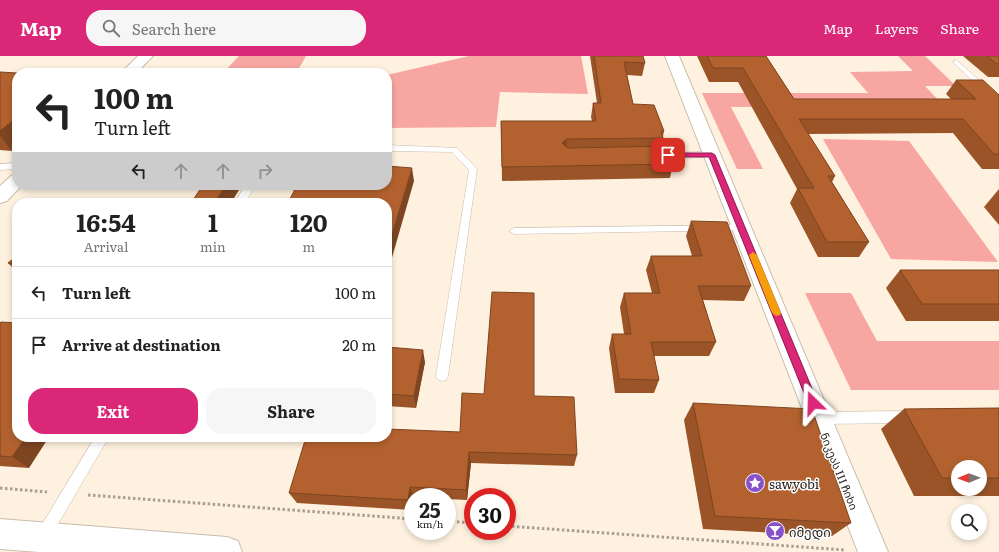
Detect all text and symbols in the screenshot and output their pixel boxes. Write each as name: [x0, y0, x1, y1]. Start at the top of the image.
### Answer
search box: [86, 10, 366, 46]
text: Map: [20, 14, 62, 42]
icon: search: [100, 17, 122, 39]
text: Search here: [132, 17, 216, 40]
text: Map: [823, 18, 853, 38]
text: Layers: [875, 18, 918, 38]
text: Share: [940, 18, 979, 38]
text: 100 m: [94, 76, 174, 118]
icon: left: [28, 84, 80, 136]
text: Turn left: [94, 114, 171, 141]
pin: [651, 138, 685, 172]
icon: arrive: [657, 144, 679, 166]
icon: left: [128, 160, 150, 182]
icon: ahead: [170, 160, 192, 182]
icon: ahead: [212, 160, 234, 182]
icon: right: [254, 160, 276, 182]
text: 16:54: [76, 204, 136, 239]
text: 1: [208, 204, 218, 239]
text: 120: [290, 204, 328, 239]
text: Arrival: [84, 237, 128, 256]
text: min: [200, 237, 226, 256]
text: m: [303, 237, 315, 256]
text: Turn left: [62, 281, 131, 304]
text: 100 m: [335, 281, 376, 304]
icon: left: [28, 282, 50, 304]
text: Arrive at destination: [62, 333, 221, 356]
text: 20 m: [342, 333, 376, 356]
icon: arrive: [28, 334, 50, 356]
position arrow: [792, 382, 834, 424]
button: Exit: [28, 388, 198, 434]
button: Share: [206, 388, 376, 434]
street label: ნიკეას III ჩიხი: [817, 430, 863, 512]
north arrow: [951, 460, 987, 496]
map controls: [951, 460, 987, 540]
place icon: sawyobi: [744, 472, 766, 494]
place label: sawyobi: [769, 474, 820, 493]
speed limit sign: 30: [464, 488, 516, 540]
text: 25: [419, 494, 441, 524]
button: search: [951, 504, 987, 540]
text: km/h: [417, 516, 443, 531]
bar icon: იმედი: [764, 520, 786, 542]
place label: იმედი: [789, 522, 831, 541]

